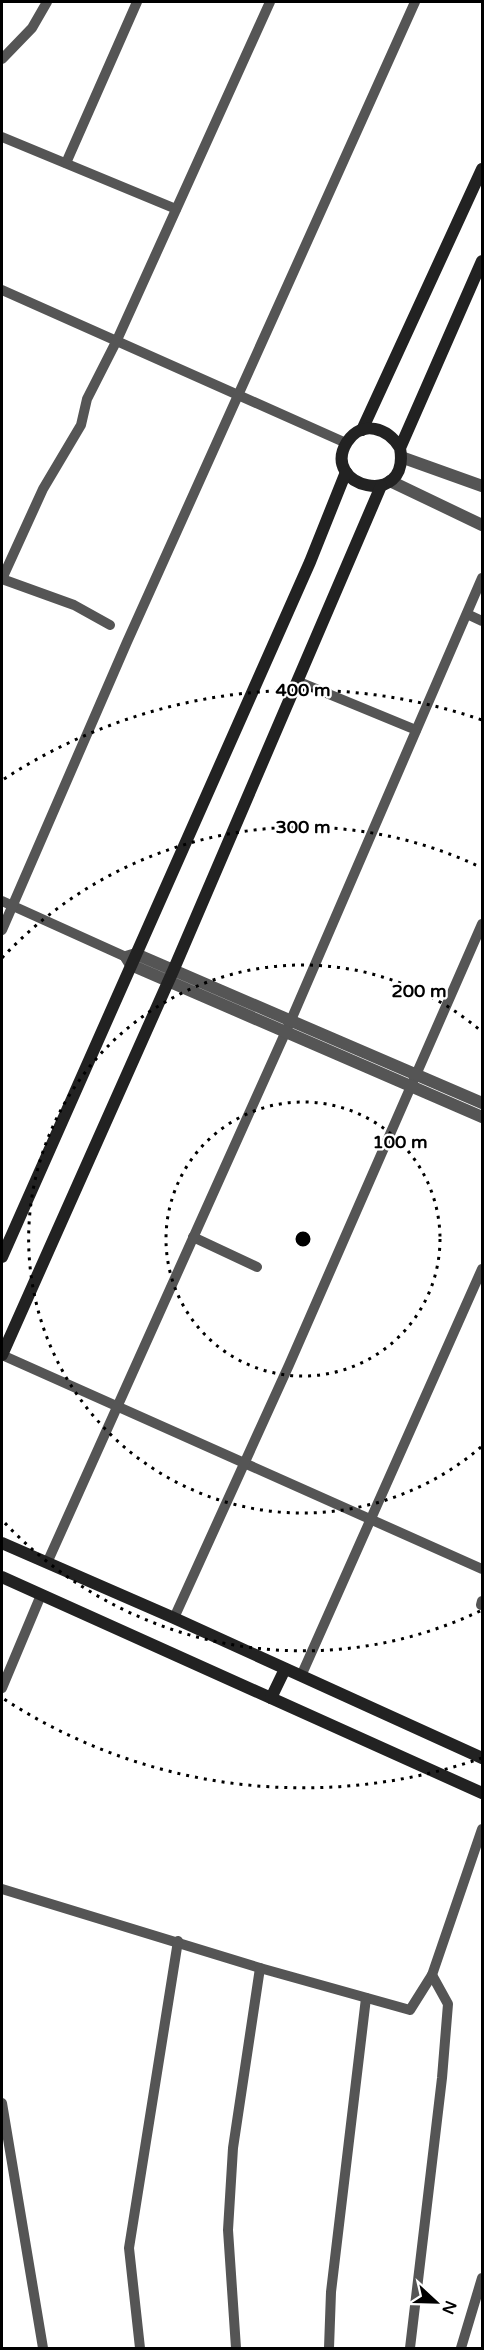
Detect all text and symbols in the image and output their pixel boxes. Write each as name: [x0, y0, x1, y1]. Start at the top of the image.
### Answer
text: 400 m: [275, 679, 331, 701]
text: 300 m: [275, 816, 331, 838]
text: 200 m: [391, 980, 447, 1002]
text: 100 m: [372, 1131, 428, 1153]
centre of rings: [293, 1229, 313, 1249]
north arrow: [406, 2272, 466, 2332]
text: N: [437, 2298, 461, 2317]

